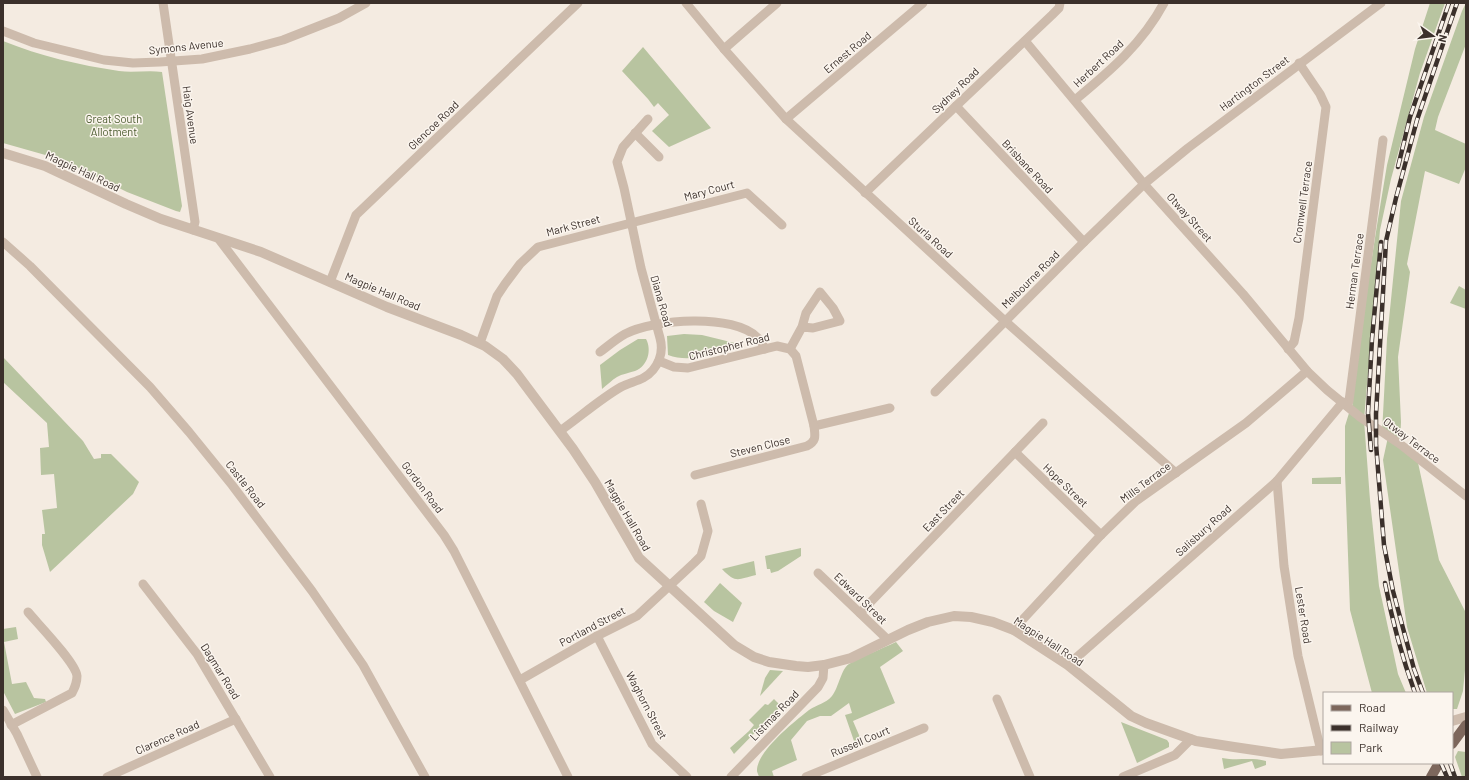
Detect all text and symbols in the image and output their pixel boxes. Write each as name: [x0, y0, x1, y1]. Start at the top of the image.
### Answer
north arrow: [1413, 16, 1453, 56]
street label: Ernest Road: [821, 28, 873, 76]
text: N: [1436, 33, 1450, 44]
street label: Symons Avenue: [148, 36, 224, 56]
street label: Herbert Road: [1070, 37, 1126, 89]
street label: Hartington Street: [1217, 53, 1291, 113]
street label: Sydney Road: [929, 64, 981, 116]
street label: Haig Avenue: [180, 85, 202, 145]
street label: Glencoe Road: [405, 98, 461, 152]
park label: Great South Allotment: [86, 112, 142, 138]
street label: Brisbane Road: [1000, 136, 1056, 196]
street label: Magpie Hall Road: [44, 148, 122, 194]
street label: Cromwell Terrace: [1290, 160, 1314, 244]
street label: Mary Court: [682, 177, 736, 203]
street label: Otway Street: [1165, 190, 1215, 244]
street label: Mark Street: [545, 212, 601, 238]
street label: Sturla Road: [906, 214, 956, 260]
street label: Herman Terrace: [1342, 232, 1366, 310]
street label: Melbourne Road: [998, 247, 1062, 311]
street label: Magpie Hall Road: [343, 269, 423, 313]
street label: Diana Road: [648, 274, 676, 328]
street label: Christopher Road: [687, 330, 771, 362]
street label: Otway Terrace: [1381, 414, 1443, 466]
street label: Steven Close: [729, 432, 791, 460]
street label: Castle Road: [224, 458, 268, 510]
street label: Gordon Road: [399, 459, 447, 515]
street label: Mills Terrace: [1117, 459, 1173, 505]
street label: Hope Street: [1041, 460, 1091, 510]
street label: Magpie Hall Road: [602, 477, 654, 553]
street label: East Street: [920, 486, 966, 534]
street label: Salisbury Road: [1172, 502, 1234, 558]
street label: Edward Street: [832, 570, 890, 626]
street label: Lester Road: [1293, 586, 1315, 644]
street label: Portland Street: [557, 603, 627, 649]
street label: Magpie Hall Road: [1012, 614, 1086, 668]
street label: Dagmar Road: [199, 641, 243, 701]
street label: Waghorn Street: [624, 669, 670, 741]
street label: Listmas Road: [747, 687, 801, 743]
legend: [1323, 692, 1453, 764]
text: Road: [1359, 700, 1386, 714]
street label: Clarence Road: [133, 717, 201, 757]
text: Railway: [1359, 720, 1399, 734]
street label: Russell Court: [829, 723, 891, 759]
text: Park: [1359, 740, 1383, 754]

